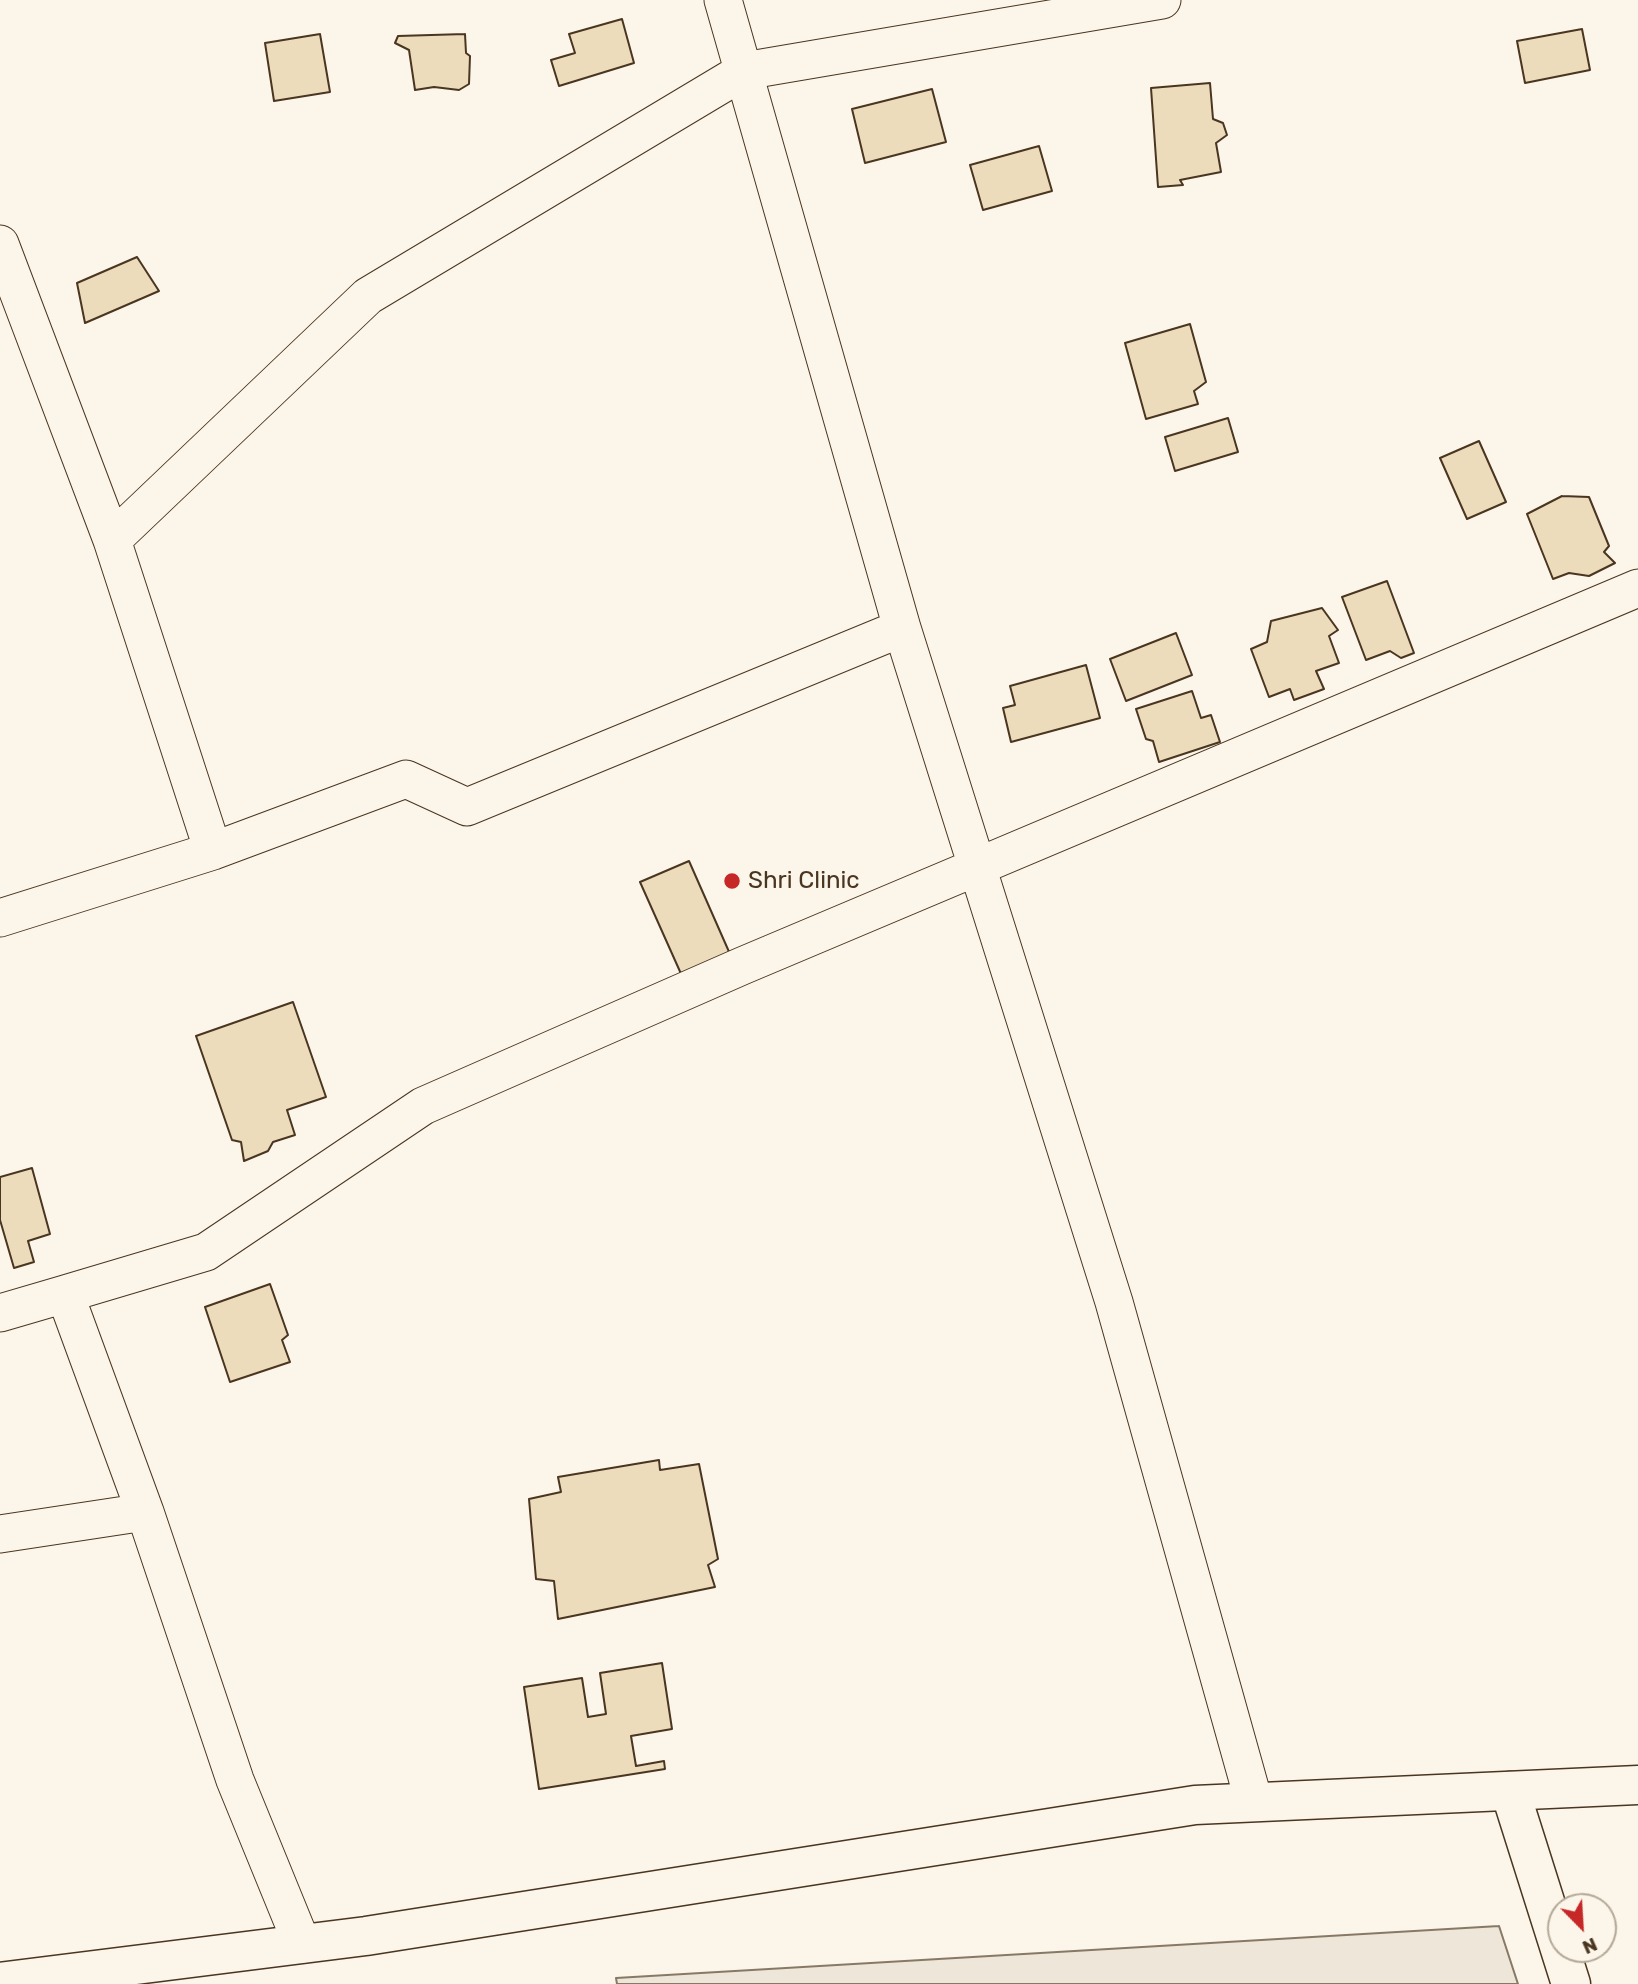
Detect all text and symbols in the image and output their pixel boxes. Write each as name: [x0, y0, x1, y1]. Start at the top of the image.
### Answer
place label: Shri Clinic: [748, 867, 860, 895]
marker: Shri Clinic: [722, 871, 742, 891]
north arrow: [1547, 1893, 1617, 1963]
text: N: [1579, 1933, 1601, 1959]

